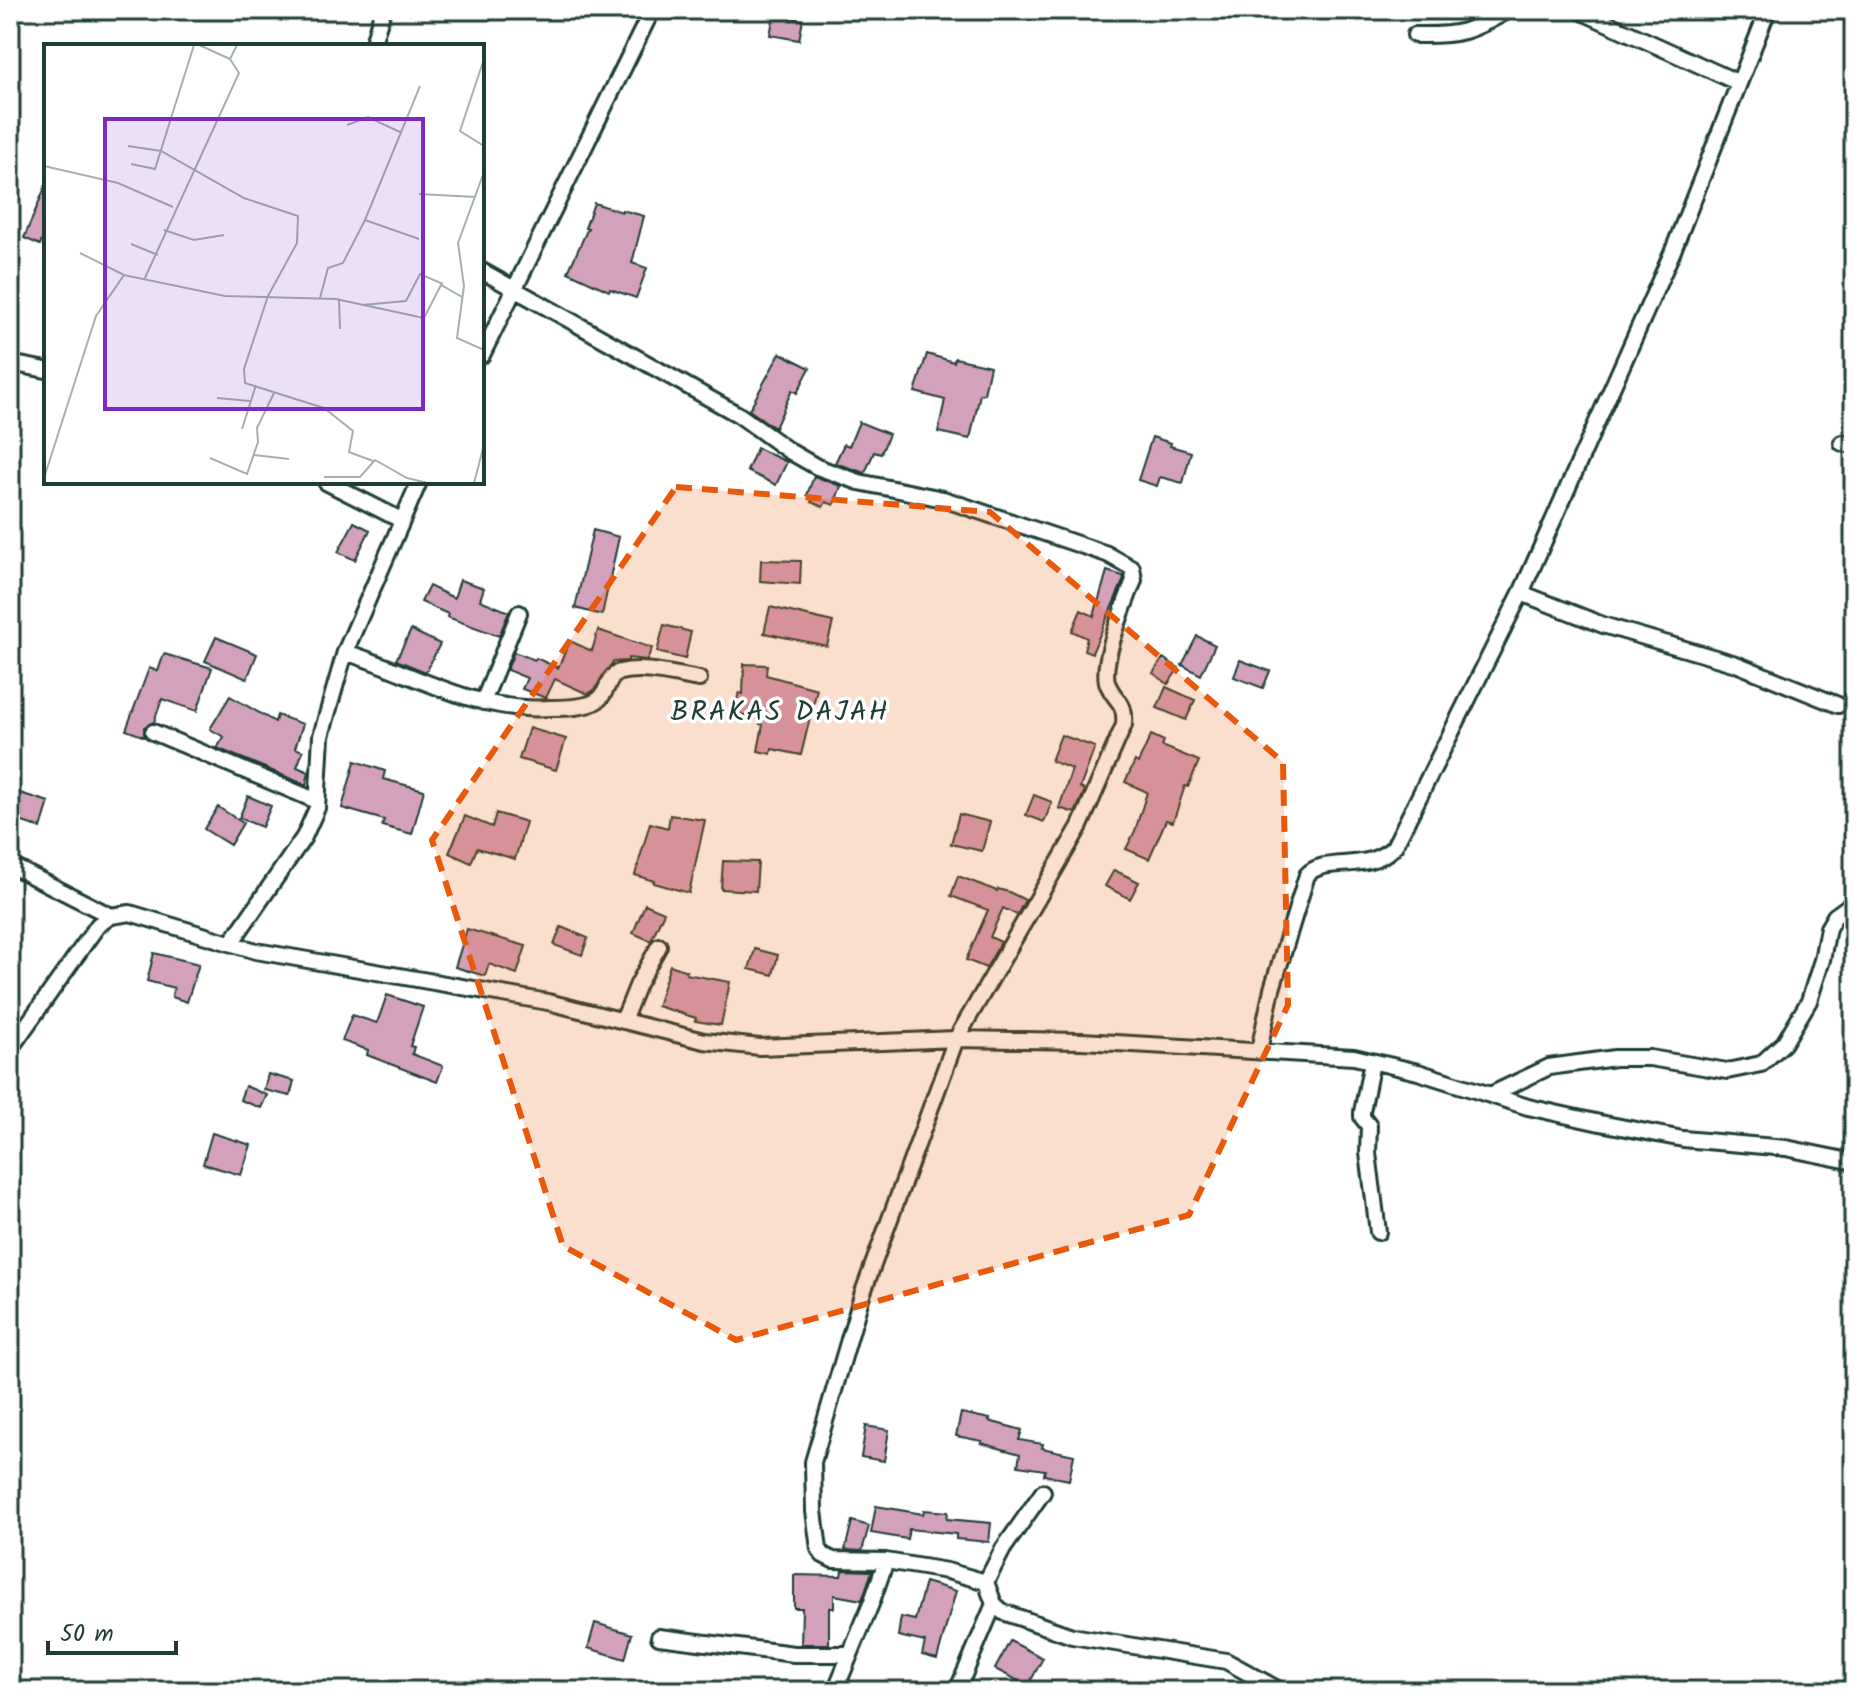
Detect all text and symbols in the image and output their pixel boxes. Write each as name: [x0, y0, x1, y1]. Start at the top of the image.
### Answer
inset map: [44, 44, 484, 484]
district label: BRAKAS DAJAH: [671, 690, 889, 735]
scale bar: [48, 1605, 176, 1655]
text: 50 m: [60, 1615, 114, 1654]

